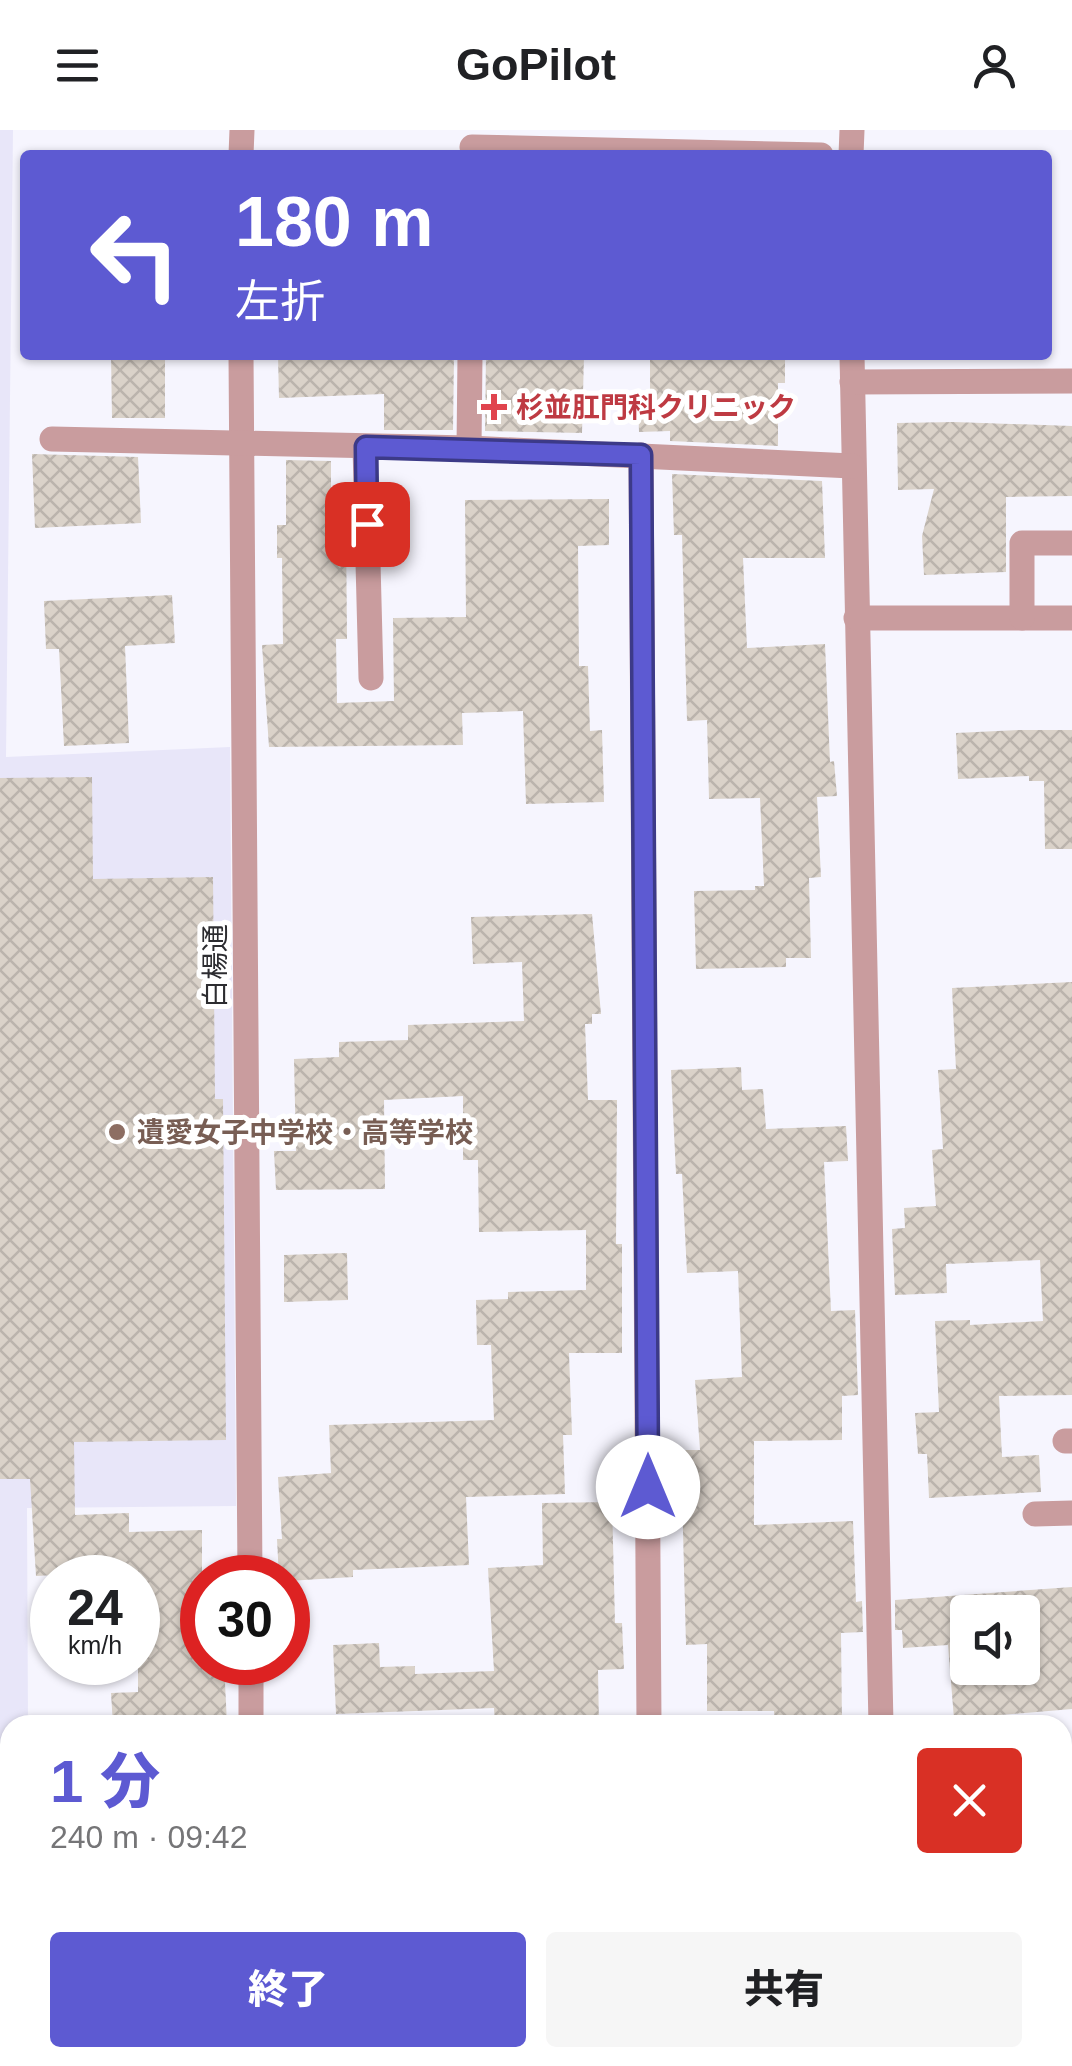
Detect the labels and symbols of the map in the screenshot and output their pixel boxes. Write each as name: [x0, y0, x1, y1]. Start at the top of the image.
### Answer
place label: 杉並肛門科クリニック: [516, 392, 796, 423]
marker: 杉並肛門科クリニック: [481, 394, 507, 420]
pin: [325, 482, 410, 567]
street label: 白楊通: [200, 924, 231, 1008]
place label: 遺愛女子中学校・高等学校: [137, 1117, 473, 1148]
marker: 遺愛女子中学校・高等学校: [106, 1121, 128, 1143]
position arrow: [596, 1435, 700, 1539]
speed limit sign: 30: [180, 1555, 310, 1685]

